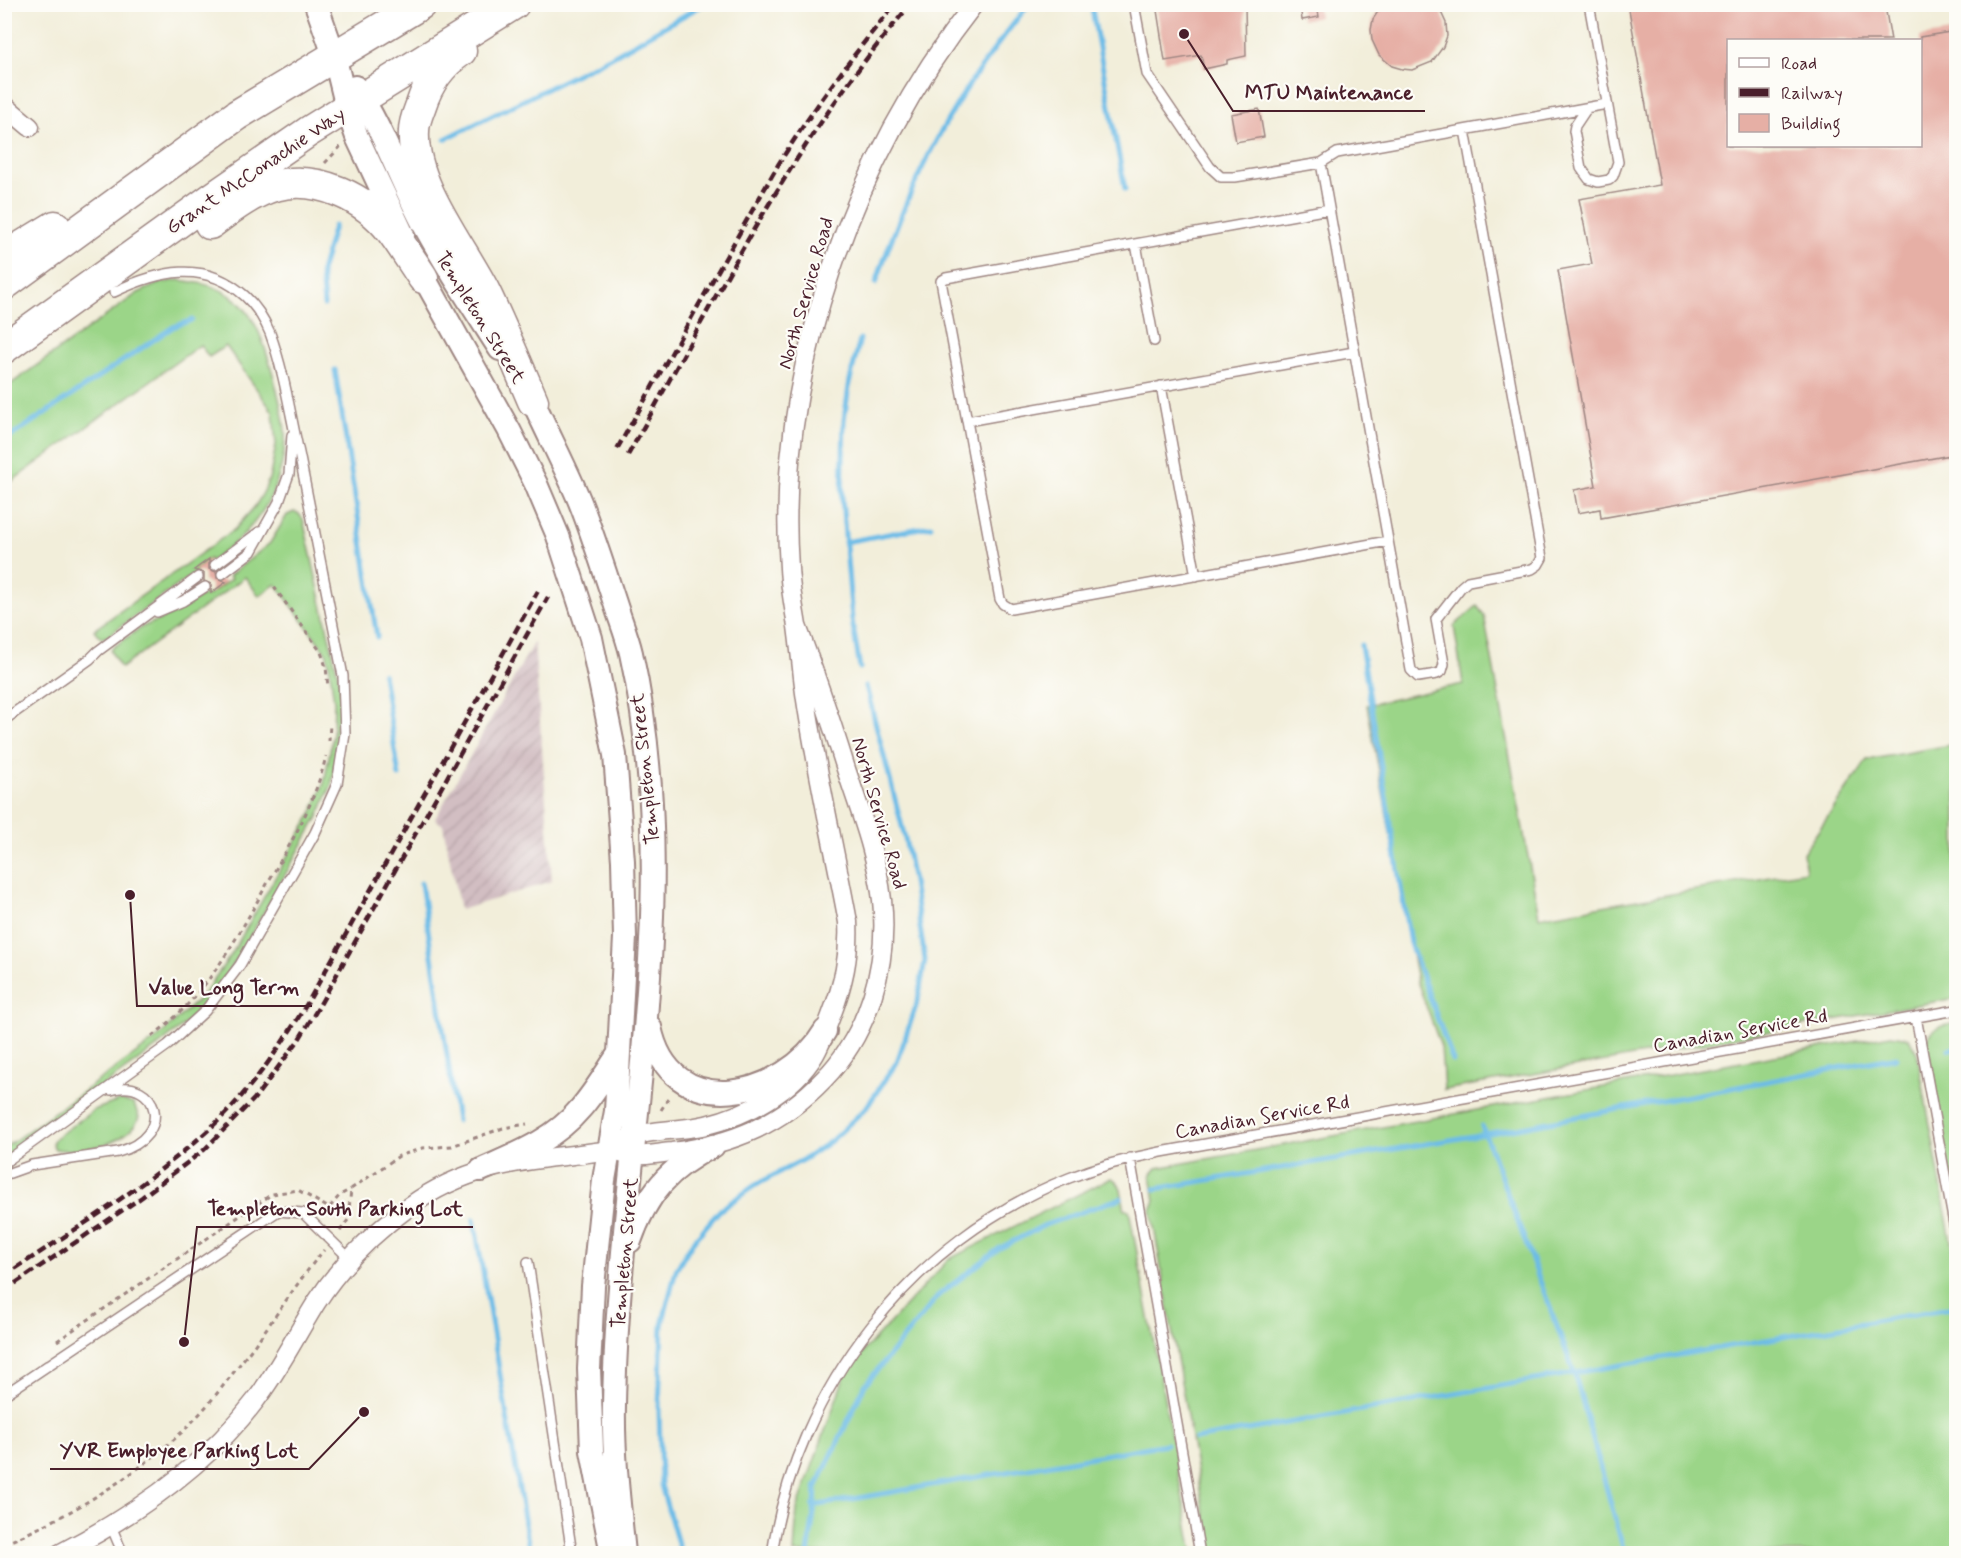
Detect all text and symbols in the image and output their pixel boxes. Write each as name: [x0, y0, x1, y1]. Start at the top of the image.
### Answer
legend: [1727, 39, 1922, 147]
text: Road: [1781, 52, 1817, 76]
callout: MTU Maintenance: [1233, 72, 1425, 111]
text: MTU Maintenance: [1245, 79, 1413, 107]
text: Railway: [1781, 82, 1843, 106]
street label: Grant McConachie Way: [161, 101, 351, 241]
text: Building: [1781, 112, 1841, 138]
street label: North Service Road: [772, 214, 841, 373]
street label: Templeton Street: [428, 246, 531, 389]
street label: Templeton Street: [624, 692, 667, 846]
street label: North Service Road: [844, 734, 913, 893]
callout: Value Long Term: [137, 967, 312, 1006]
text: Value Long Term: [148, 974, 300, 1004]
street label: Canadian Service Rd: [1651, 1003, 1830, 1060]
street label: Canadian Service Rd: [1173, 1089, 1352, 1146]
street label: Templeton Street: [605, 1176, 646, 1330]
callout: Templeton South Parking Lot: [197, 1188, 473, 1227]
text: Templeton South Parking Lot: [207, 1195, 463, 1225]
callout: YVR Employee Parking Lot: [50, 1430, 309, 1469]
text: YVR Employee Parking Lot: [60, 1437, 299, 1467]

